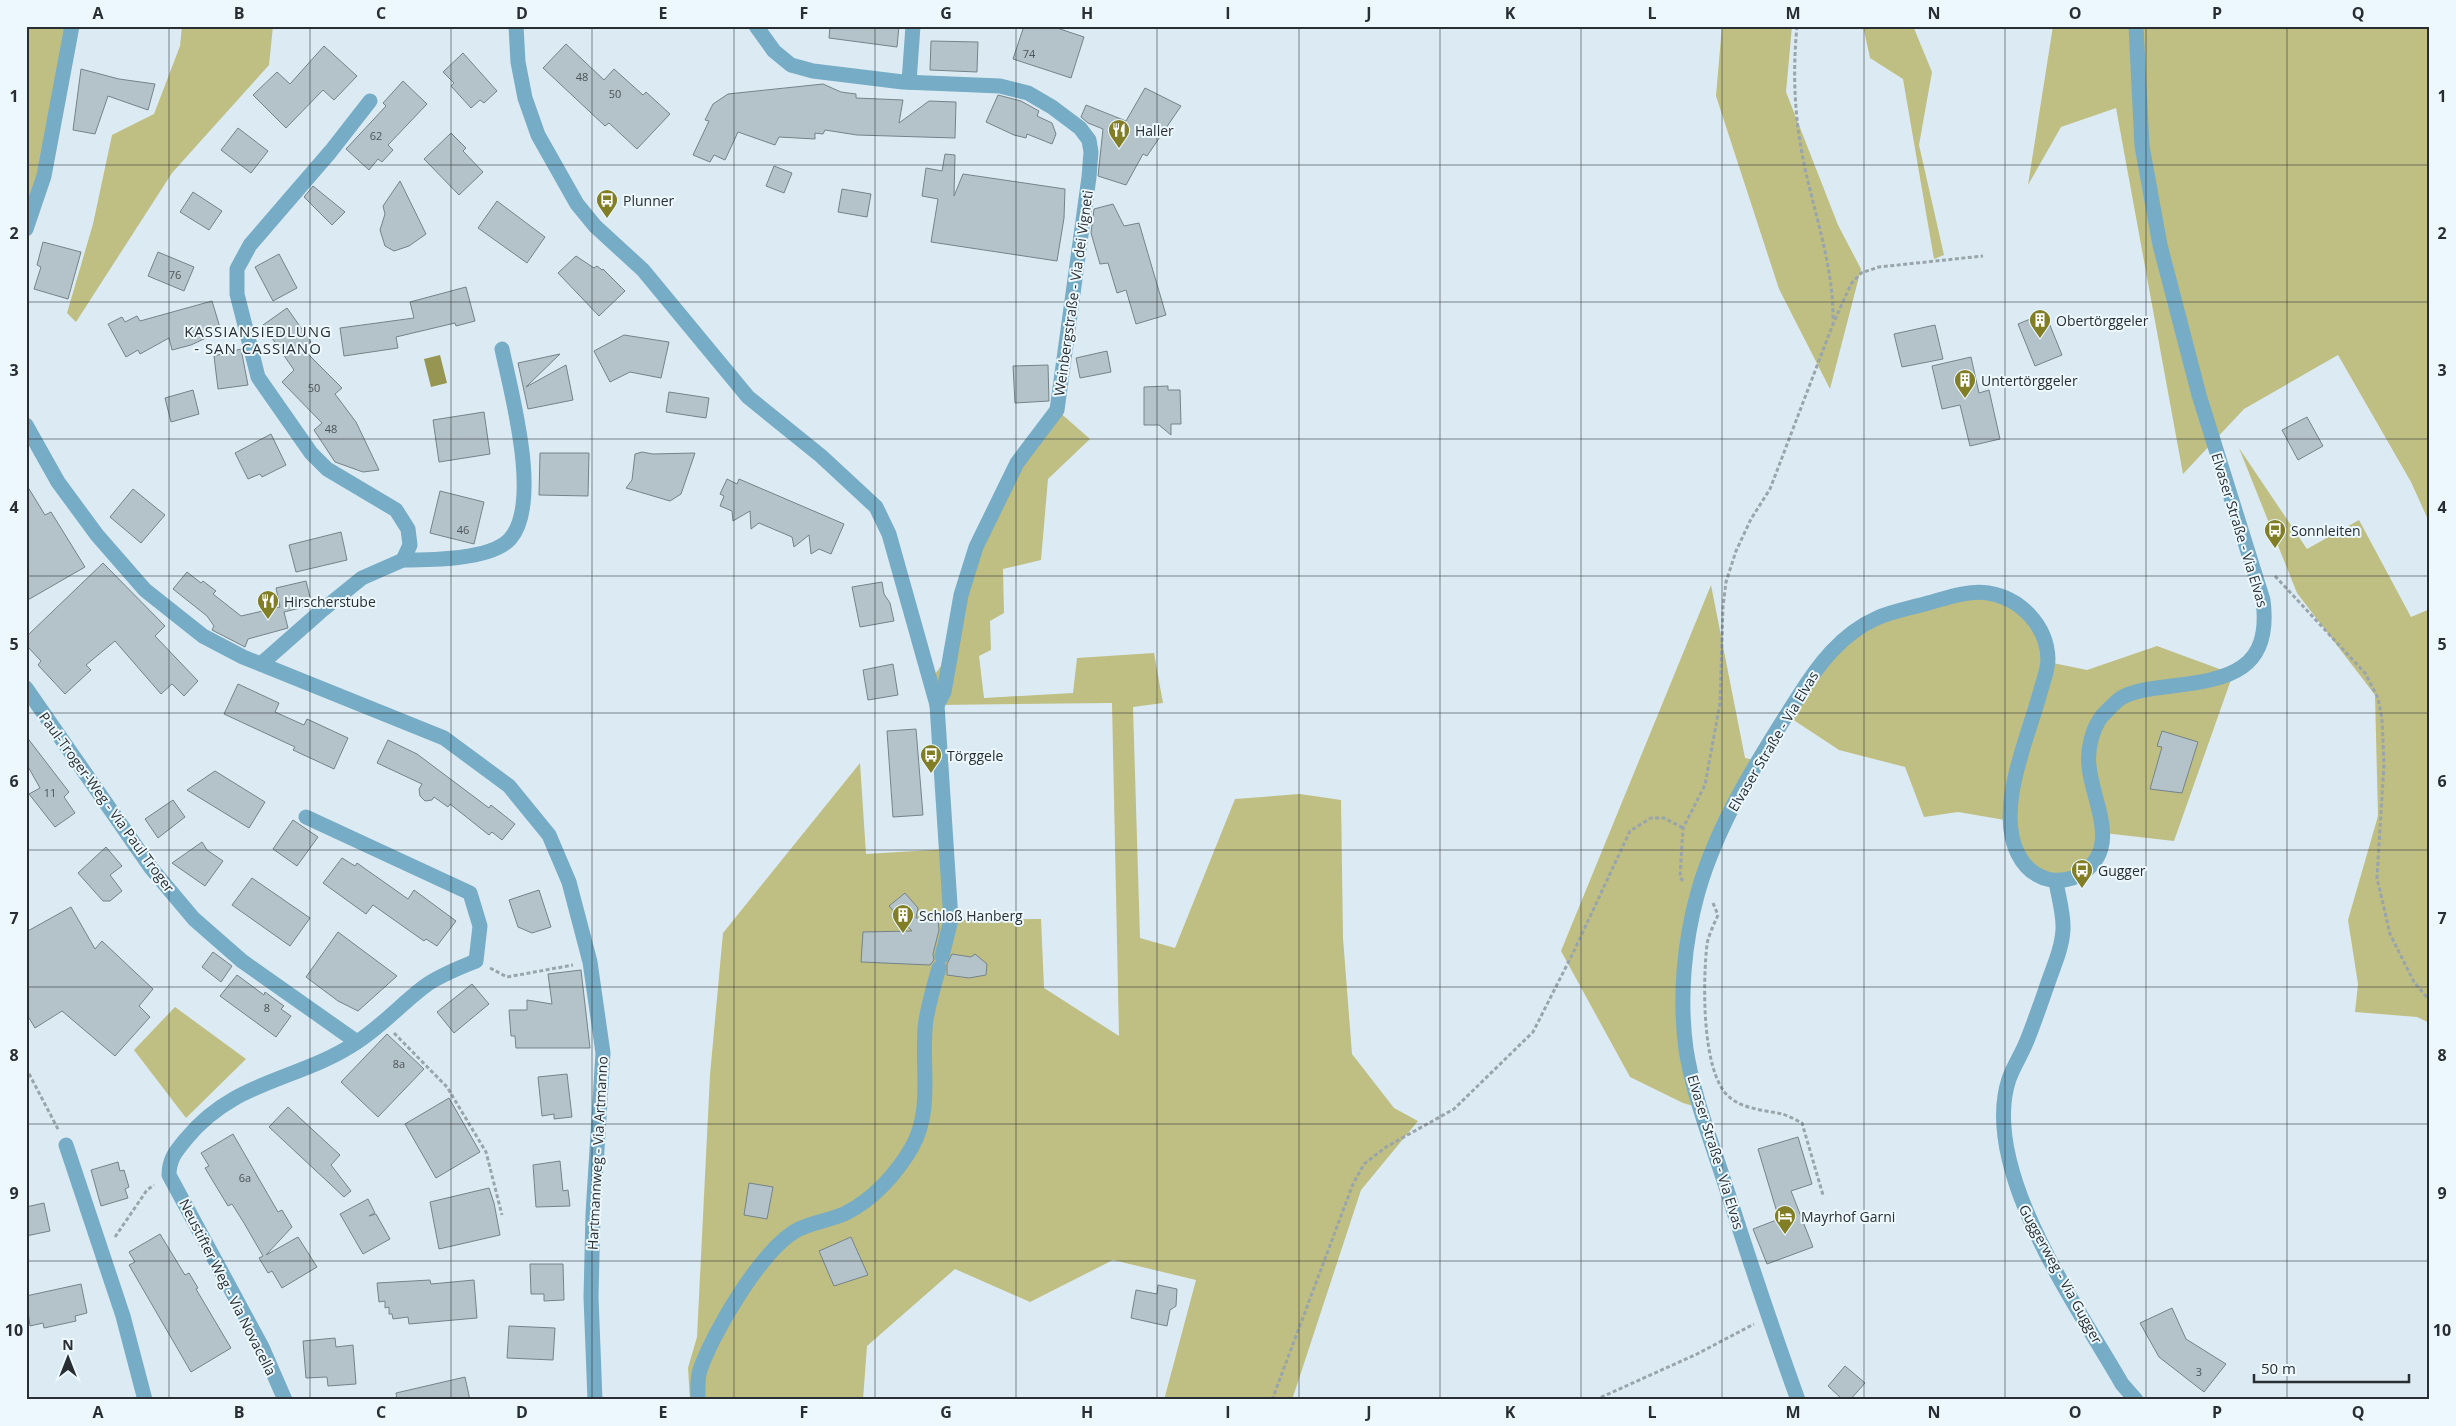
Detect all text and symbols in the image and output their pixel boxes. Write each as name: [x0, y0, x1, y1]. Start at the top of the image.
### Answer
text: A: [92, 2, 104, 24]
text: B: [234, 2, 244, 24]
text: C: [376, 2, 386, 24]
text: D: [516, 2, 528, 24]
text: E: [659, 2, 668, 24]
text: F: [800, 2, 808, 24]
text: G: [940, 2, 952, 24]
text: H: [1081, 2, 1093, 24]
text: I: [1225, 2, 1231, 24]
text: J: [1364, 2, 1372, 24]
text: K: [1505, 2, 1516, 24]
text: L: [1647, 2, 1657, 24]
text: M: [1785, 2, 1801, 24]
text: N: [1927, 2, 1941, 24]
text: O: [2069, 2, 2081, 24]
text: P: [2212, 2, 2222, 24]
text: Q: [2352, 2, 2364, 24]
house number: 74: [1023, 46, 1036, 61]
house number: 48: [576, 69, 588, 84]
text: 1: [9, 85, 19, 107]
text: 1: [2437, 85, 2447, 107]
house number: 50: [609, 86, 621, 101]
restaurant icon: Haller: [1107, 118, 1131, 149]
place label: Haller: [1135, 121, 1174, 140]
house number: 62: [370, 128, 382, 143]
bus stop icon: Plunner: [595, 188, 619, 219]
street label: Weinbergstraße - Via dei Vigneti: [1049, 189, 1097, 397]
place label: Plunner: [623, 191, 675, 210]
text: 2: [9, 222, 19, 244]
text: 2: [2437, 222, 2447, 244]
house number: 76: [169, 267, 181, 282]
building icon: Obertörggeler: [2028, 308, 2052, 339]
place label: Obertörggeler: [2056, 311, 2149, 330]
district label: KASSIANSIEDLUNG - SAN CASSIANO: [184, 321, 332, 358]
text: 3: [9, 359, 19, 381]
text: 3: [2437, 359, 2447, 381]
building icon: Untertörggeler: [1953, 368, 1977, 399]
place label: Untertörggeler: [1981, 371, 2078, 390]
house number: 50: [308, 380, 320, 395]
house number: 48: [325, 421, 337, 436]
street label: Elvaser Straße - Via Elvas: [2207, 450, 2273, 610]
text: 4: [9, 496, 19, 518]
text: 4: [2437, 496, 2447, 518]
bus stop icon: Sonnleiten: [2263, 518, 2287, 549]
place label: Sonnleiten: [2291, 521, 2361, 540]
house number: 46: [457, 522, 469, 537]
restaurant icon: Hirscherstube: [256, 589, 280, 620]
place label: Hirscherstube: [284, 592, 376, 611]
text: 5: [9, 633, 19, 655]
text: 5: [2437, 633, 2447, 655]
street label: Elvaser Straße - Via Elvas: [1724, 667, 1823, 815]
street label: Paul-Troger-Weg - Via Paul Troger: [35, 708, 179, 896]
bus stop icon: Törggele: [919, 743, 943, 774]
place label: Törggele: [947, 746, 1003, 765]
text: 6: [9, 770, 19, 792]
text: 6: [2437, 770, 2447, 792]
house number: 11: [44, 785, 56, 800]
bus stop icon: Gugger: [2070, 858, 2094, 889]
place label: Gugger: [2098, 861, 2146, 880]
building icon: Schloß Hanberg: [891, 903, 915, 934]
place label: Schloß Hanberg: [919, 906, 1023, 925]
text: 7: [9, 907, 19, 929]
text: 7: [2437, 907, 2447, 929]
house number: 8: [264, 1000, 270, 1015]
text: 8: [9, 1044, 19, 1066]
text: 8: [2437, 1044, 2447, 1066]
house number: 8a: [393, 1056, 405, 1071]
street label: Hartmannweg - Via Artmanno: [582, 1056, 612, 1250]
street label: Elvaser Straße - Via Elvas: [1683, 1072, 1749, 1232]
house number: 6a: [239, 1170, 251, 1185]
text: 9: [9, 1182, 19, 1204]
text: 9: [2437, 1182, 2447, 1204]
street label: Neustifter Weg - Via Novacella: [175, 1195, 281, 1379]
street label: Guggerweg - Via Gugger: [2015, 1201, 2107, 1347]
hotel icon: Mayrhof Garni: [1773, 1204, 1797, 1235]
place label: Mayrhof Garni: [1801, 1207, 1895, 1226]
text: 10: [5, 1319, 23, 1341]
text: 10: [2433, 1319, 2451, 1341]
north arrow: [42, 1334, 92, 1384]
text: N: [62, 1335, 74, 1354]
scale bar: [2254, 1351, 2408, 1383]
text: 50 m: [2261, 1358, 2296, 1378]
house number: 3: [2196, 1364, 2202, 1379]
text: A: [92, 1401, 104, 1423]
text: B: [234, 1401, 244, 1423]
text: C: [376, 1401, 386, 1423]
text: D: [516, 1401, 528, 1423]
text: E: [659, 1401, 668, 1423]
text: F: [800, 1401, 808, 1423]
text: G: [940, 1401, 952, 1423]
text: H: [1081, 1401, 1093, 1423]
text: I: [1225, 1401, 1231, 1423]
text: J: [1364, 1401, 1372, 1423]
text: K: [1505, 1401, 1516, 1423]
text: L: [1647, 1401, 1657, 1423]
text: M: [1785, 1401, 1801, 1423]
text: N: [1927, 1401, 1941, 1423]
text: O: [2069, 1401, 2081, 1423]
text: P: [2212, 1401, 2222, 1423]
text: Q: [2352, 1401, 2364, 1423]

